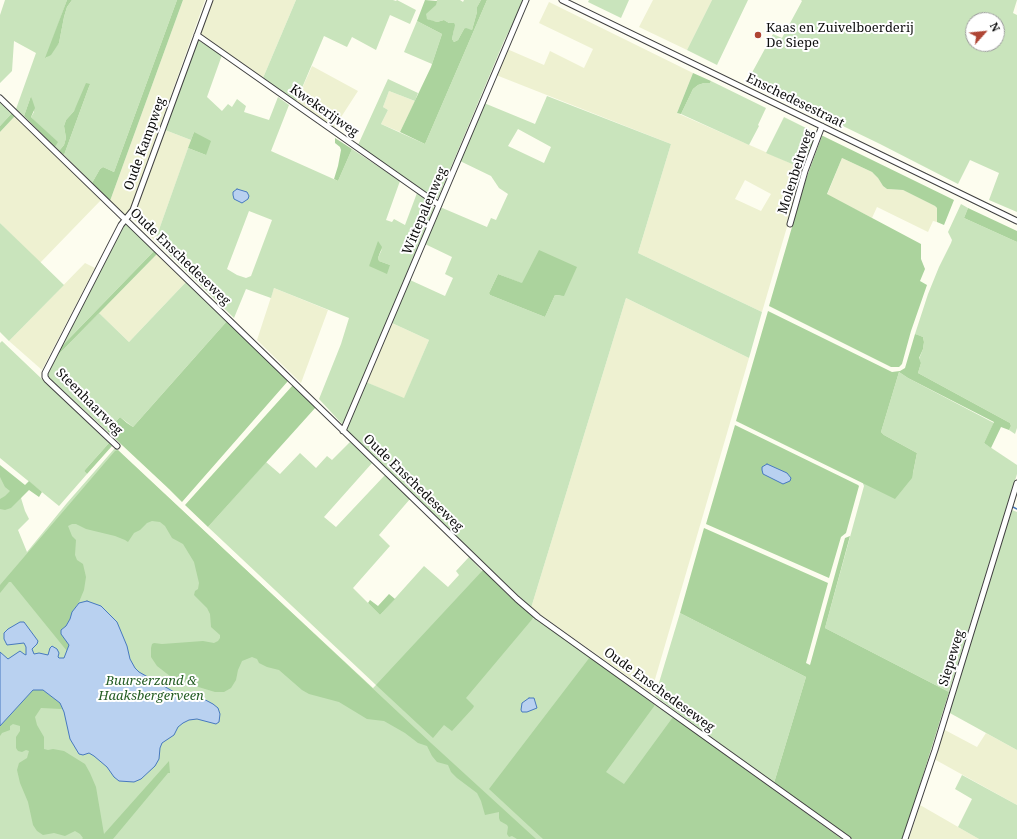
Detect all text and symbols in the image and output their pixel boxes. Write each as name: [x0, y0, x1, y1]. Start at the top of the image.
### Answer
north arrow: [965, 12, 1005, 52]
place label: Kaas en Zuivelboerderij De Siepe: [766, 20, 914, 51]
text: N: [987, 20, 1004, 34]
marker: Kaas en Zuivelboerderij De Siepe: [753, 30, 763, 40]
street label: Enschedesestraat: [743, 70, 847, 132]
street label: Kwekerijweg: [287, 82, 361, 140]
street label: Oude Kampweg: [121, 95, 169, 193]
street label: Molenbeltweg: [775, 128, 817, 216]
street label: Wittepalenweg: [400, 165, 450, 257]
street label: Oude Enschedeseweg: [127, 205, 233, 309]
street label: Steenhaarweg: [52, 365, 126, 439]
street label: Oude Enschedeseweg: [360, 431, 466, 535]
street label: Siepeweg: [936, 628, 968, 688]
street label: Oude Enschedeseweg: [601, 645, 717, 735]
park label: Buurserzand & Haaksbergerveen: [98, 673, 204, 704]

